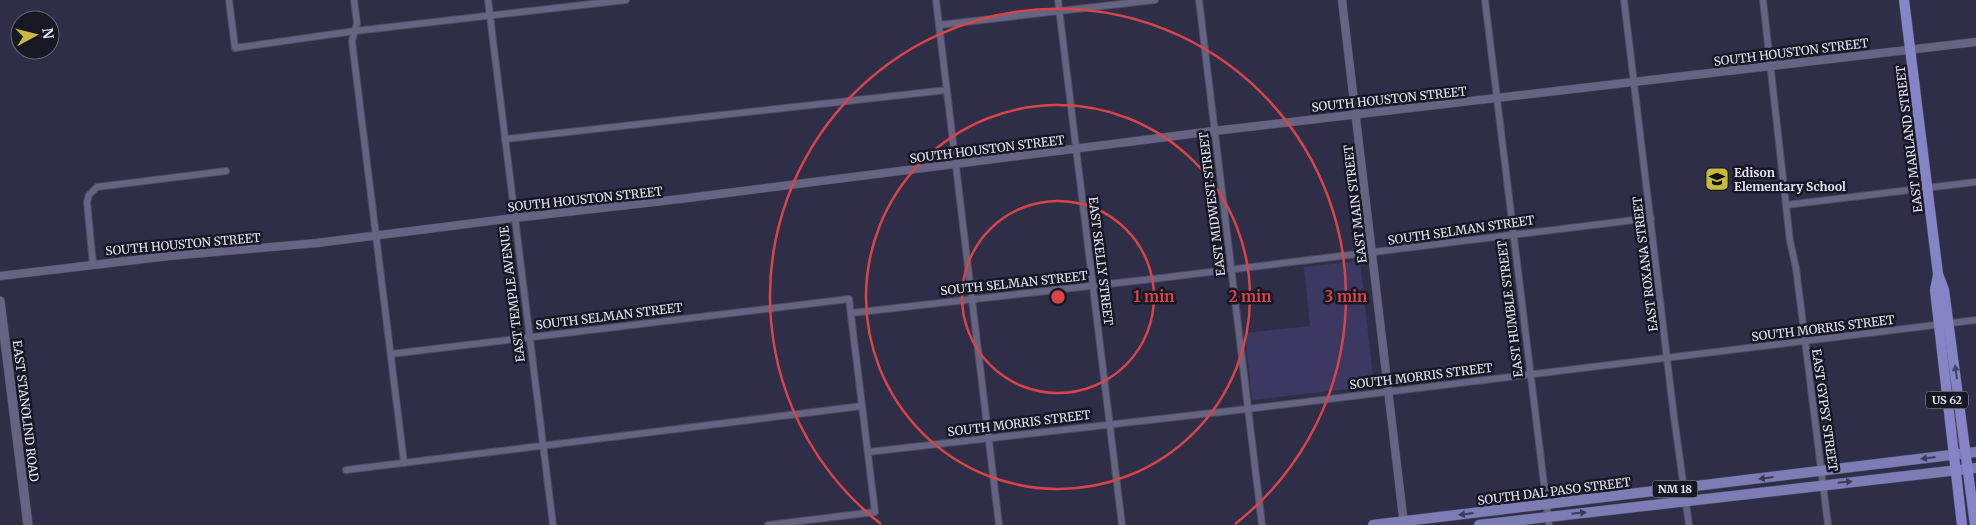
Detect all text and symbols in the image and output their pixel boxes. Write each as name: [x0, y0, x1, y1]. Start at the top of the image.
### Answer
north arrow: [10, 10, 60, 60]
text: N: [38, 27, 58, 40]
street label: SOUTH HOUSTON STREET: [1713, 35, 1870, 69]
street label: EAST MARLAND STREET: [1892, 64, 1925, 214]
street label: SOUTH HOUSTON STREET: [1311, 83, 1468, 115]
street label: EAST MIDWEST STREET: [1196, 130, 1228, 277]
street label: SOUTH HOUSTON STREET: [909, 132, 1066, 166]
street label: EAST MAIN STREET: [1340, 143, 1370, 264]
place label: Edison Elementary School: [1734, 165, 1846, 194]
school or university icon: Edison Elementary School: [1704, 166, 1730, 192]
street label: SOUTH HOUSTON STREET: [507, 183, 664, 215]
street label: EAST ROXANA STREET: [1629, 195, 1661, 332]
street label: EAST SKELLY STREET: [1086, 196, 1116, 327]
street label: SOUTH SELMAN STREET: [1387, 212, 1536, 248]
street label: EAST TEMPLE AVENUE: [496, 225, 528, 363]
street label: SOUTH HOUSTON STREET: [105, 230, 262, 258]
street label: EAST HUMBLE STREET: [1494, 239, 1526, 378]
street label: SOUTH SELMAN STREET: [940, 268, 1089, 298]
text: 1 min: [1134, 287, 1174, 306]
text: 2 min: [1229, 287, 1271, 306]
text: 3 min: [1325, 287, 1367, 306]
centre of rings: [1049, 288, 1067, 306]
street label: SOUTH SELMAN STREET: [535, 299, 684, 332]
street label: SOUTH MORRIS STREET: [1751, 312, 1896, 344]
street label: EAST STANOLIND ROAD: [10, 339, 42, 483]
street label: EAST GYPSY STREET: [1809, 348, 1841, 473]
street label: SOUTH MORRIS STREET: [1349, 360, 1494, 392]
one-way arrow: [1952, 364, 1960, 380]
road number: US 62: [1926, 392, 1968, 408]
street label: SOUTH MORRIS STREET: [947, 407, 1092, 439]
one-way arrow: [1919, 454, 1935, 462]
street label: SOUTH DAL PASO STREET: [1476, 474, 1632, 508]
one-way arrow: [1758, 474, 1774, 482]
one-way arrow: [1837, 478, 1853, 486]
road number: NM 18: [1652, 480, 1698, 498]
one-way arrow: [1572, 509, 1588, 517]
one-way arrow: [1458, 510, 1474, 518]

